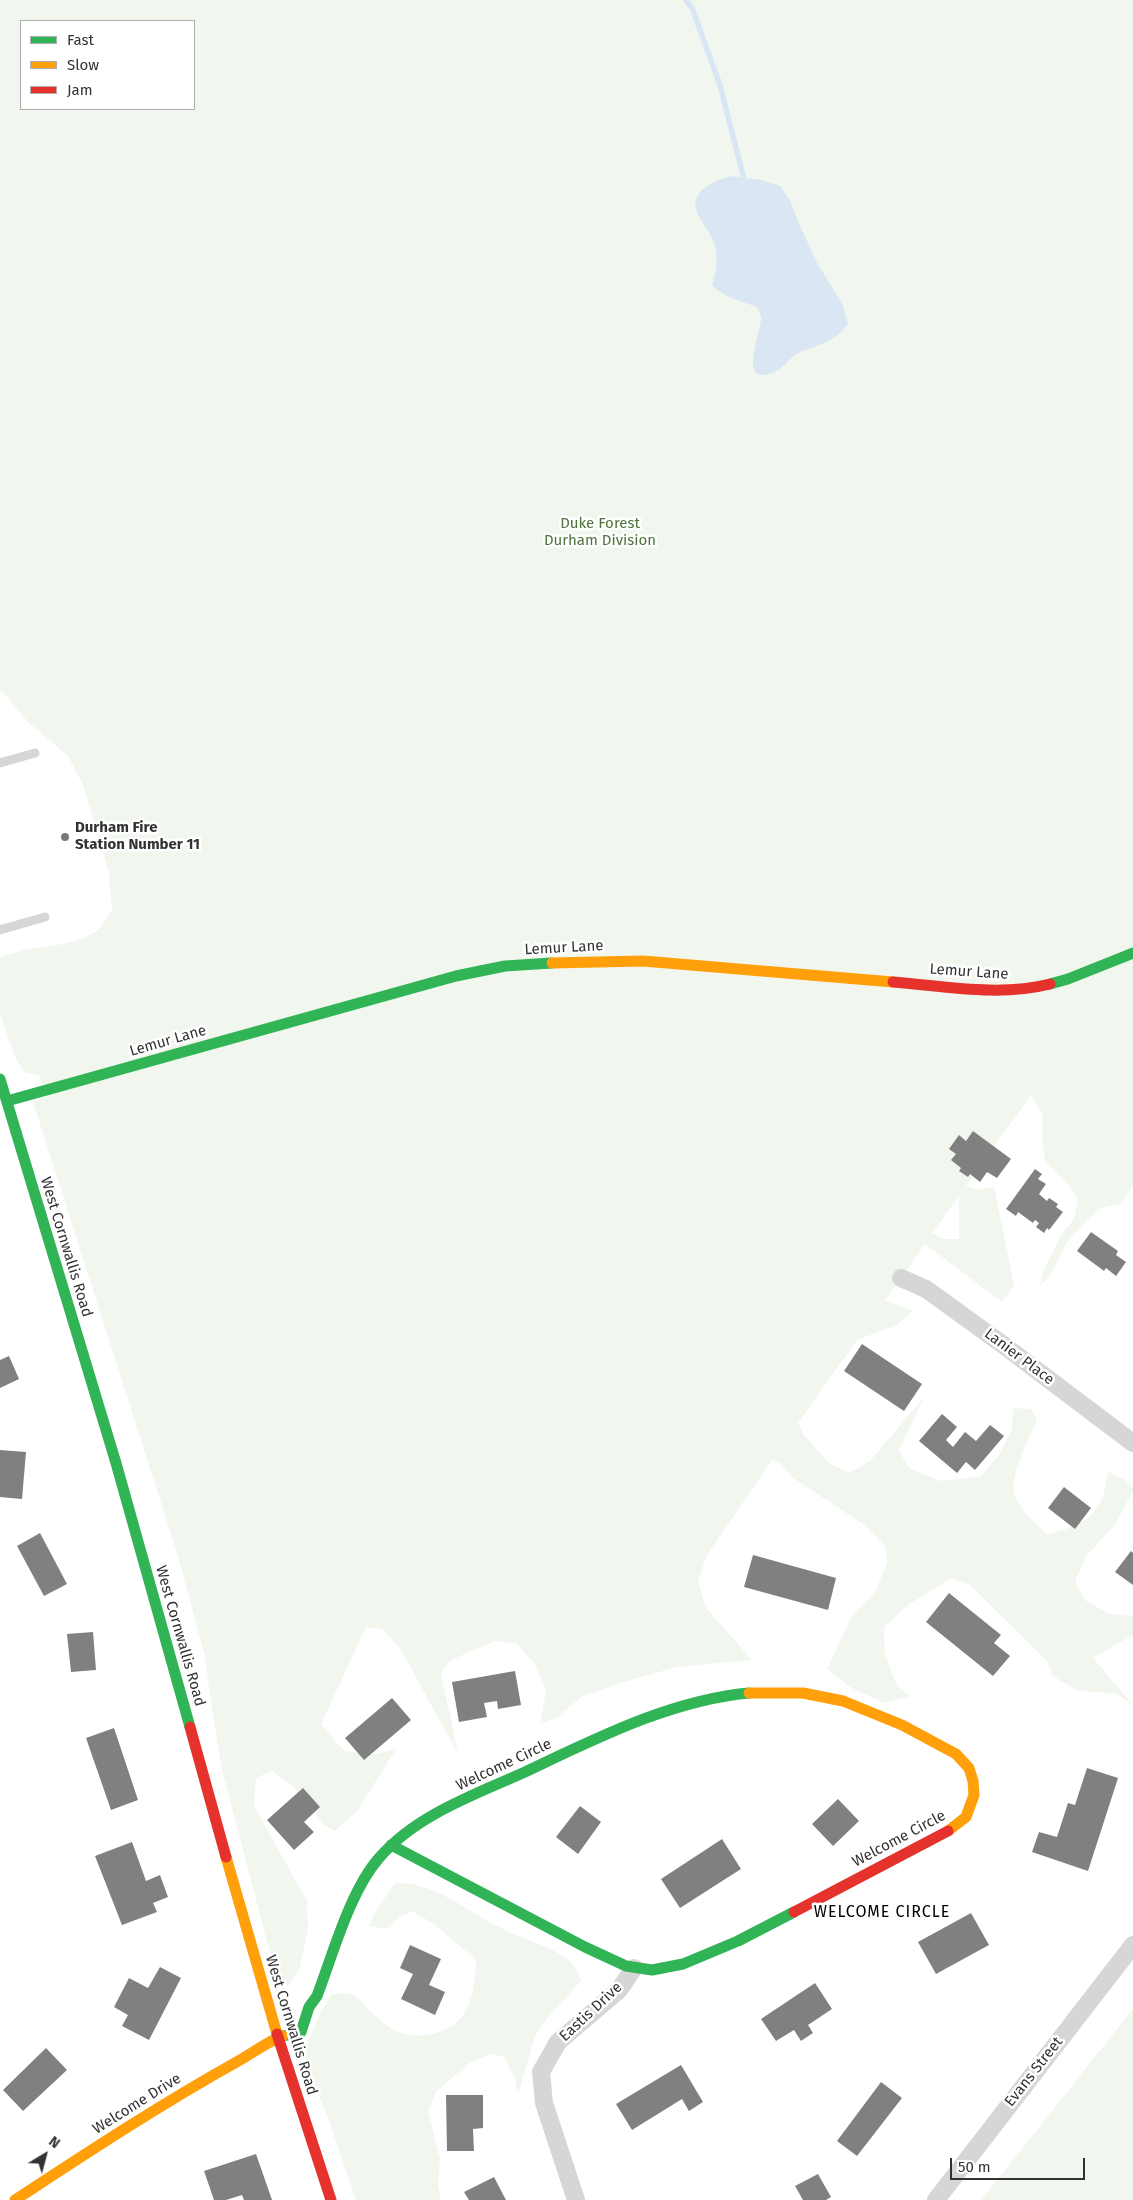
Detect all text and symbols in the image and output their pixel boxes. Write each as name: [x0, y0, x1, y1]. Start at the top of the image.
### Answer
legend: [20, 20, 195, 110]
text: Fast: [67, 31, 94, 49]
text: Slow: [67, 56, 99, 74]
text: Jam: [67, 81, 93, 99]
park label: Duke Forest Durham Division: [544, 515, 656, 550]
place label: Durham Fire Station Number 11: [75, 819, 200, 854]
marker: Durham Fire Station Number 11: [59, 831, 71, 843]
street label: Lemur Lane: [524, 937, 604, 959]
street label: Lemur Lane: [929, 960, 1009, 984]
street label: Lemur Lane: [128, 1021, 208, 1061]
street label: West Cornwallis Road: [36, 1175, 96, 1319]
street label: Lanier Place: [981, 1325, 1057, 1389]
street label: West Cornwallis Road: [151, 1564, 209, 1708]
street label: Welcome Circle: [454, 1735, 554, 1795]
street label: Welcome Circle: [849, 1807, 949, 1871]
district label: WELCOME CIRCLE: [812, 1903, 952, 1923]
street label: West Cornwallis Road: [261, 1953, 321, 2097]
street label: Eastis Drive: [556, 1979, 626, 2045]
street label: Evans Street: [1001, 2034, 1067, 2110]
street label: Welcome Drive: [90, 2070, 184, 2138]
north arrow: [20, 2130, 70, 2180]
text: N: [45, 2133, 63, 2152]
scale bar: [953, 2148, 1088, 2180]
text: 50 m: [958, 2158, 991, 2176]

